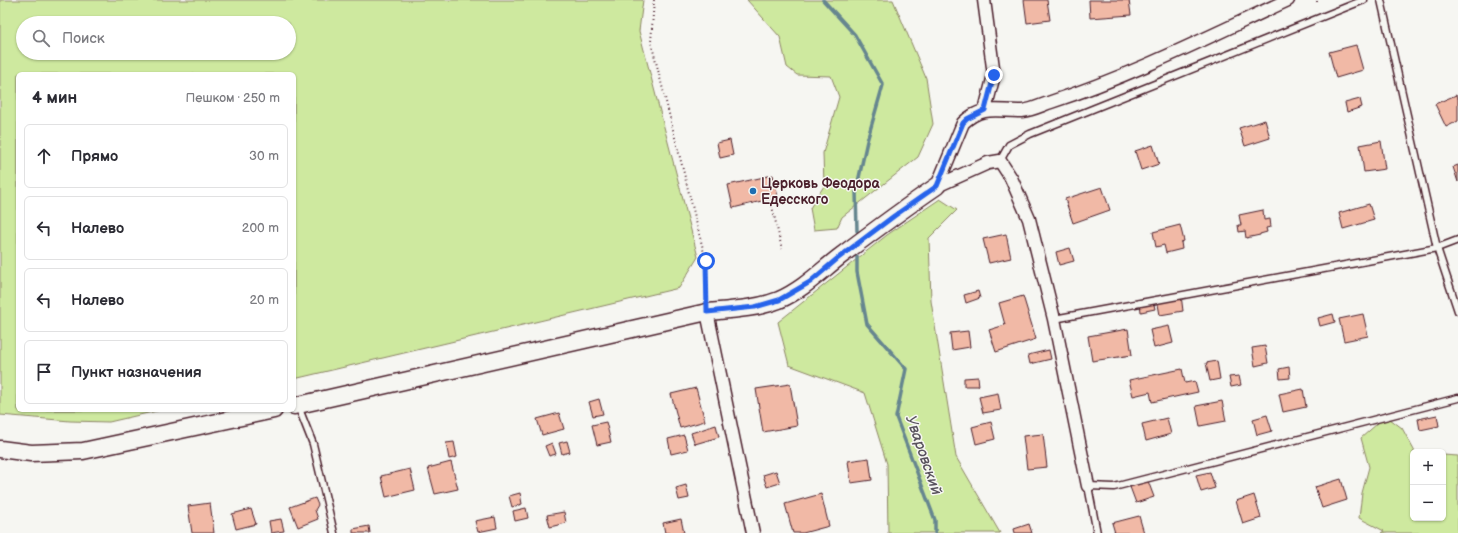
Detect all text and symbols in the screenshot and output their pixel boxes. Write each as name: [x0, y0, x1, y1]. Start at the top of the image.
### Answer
search box: [16, 16, 296, 60]
icon: search: [30, 27, 52, 49]
text: Поиск: [62, 29, 105, 48]
route end: [985, 66, 1003, 84]
text: 4 мин: [32, 88, 77, 108]
text: Пешком · 250 m: [185, 90, 280, 106]
icon: ahead: [33, 145, 55, 167]
text: Прямо: [71, 147, 118, 166]
text: 30 m: [249, 148, 279, 164]
place label: Церковь Феодора Едесского: [761, 175, 881, 208]
marker: Церковь Феодора Едесского: [748, 186, 758, 196]
icon: left: [33, 217, 55, 239]
text: Налево: [71, 219, 124, 238]
text: 200 m: [242, 220, 279, 236]
route start: [697, 252, 715, 270]
icon: left: [33, 289, 55, 311]
text: Налево: [71, 291, 124, 310]
text: 20 m: [249, 292, 279, 308]
icon: arrive: [33, 361, 55, 383]
text: Пункт назначения: [71, 363, 202, 382]
water label: Уваровский: [901, 413, 946, 498]
map controls: [1410, 449, 1446, 521]
button: +: [1410, 449, 1446, 485]
button: −: [1410, 485, 1446, 521]

